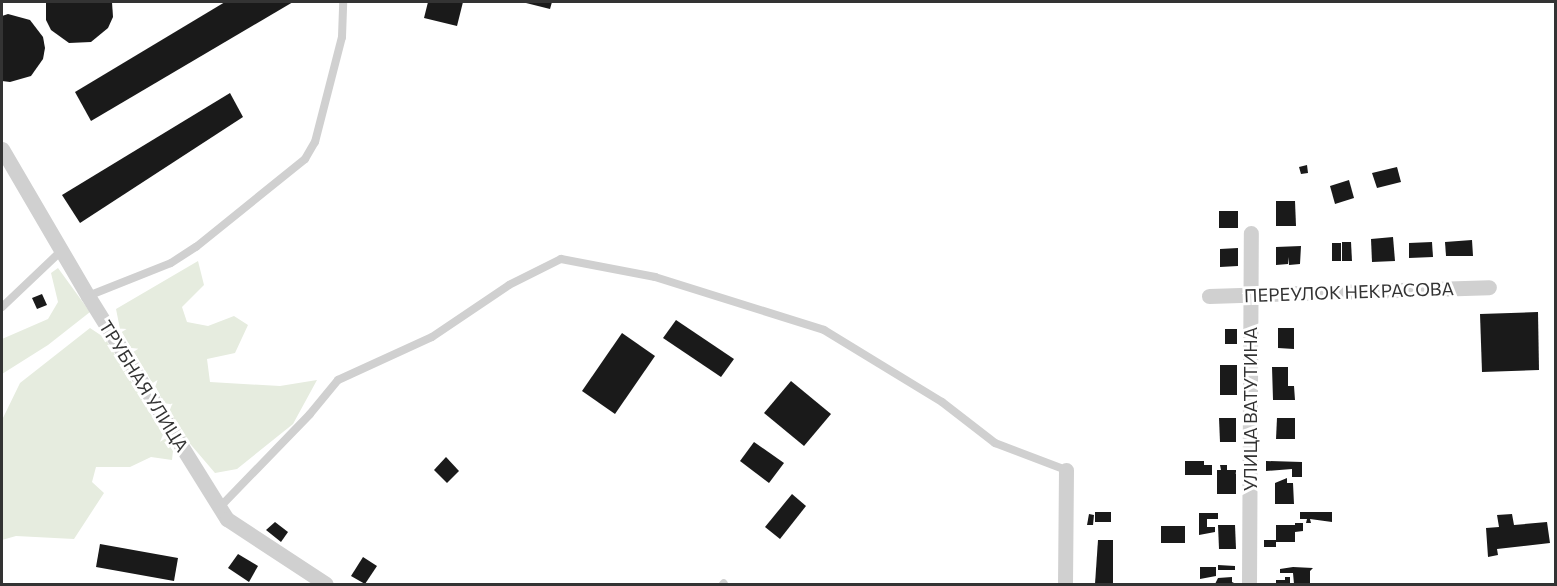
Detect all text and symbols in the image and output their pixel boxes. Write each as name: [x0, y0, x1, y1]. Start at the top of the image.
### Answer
street label: ПЕРЕУЛОК НЕКРАСОВА: [1244, 278, 1454, 306]
street label: ТРУБНАЯ УЛИЦА: [95, 316, 193, 456]
street label: УЛИЦА ВАТУТИНА: [1239, 327, 1261, 491]

